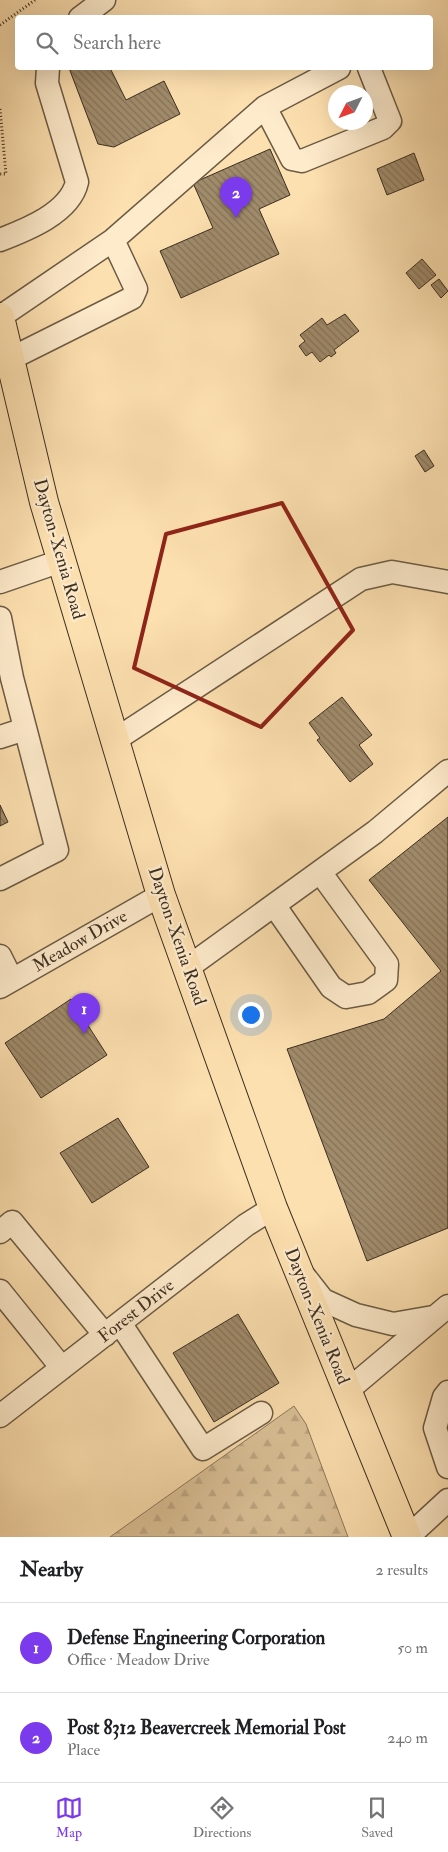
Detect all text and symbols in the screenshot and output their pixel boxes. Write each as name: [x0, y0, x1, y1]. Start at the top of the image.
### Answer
search box: [15, 15, 433, 70]
icon: search: [33, 29, 61, 57]
text: Search here: [73, 31, 161, 55]
north arrow: [328, 85, 373, 130]
pin: 2: [220, 177, 252, 218]
street label: Dayton-Xenia Road: [28, 476, 90, 622]
street label: Dayton-Xenia Road: [142, 864, 212, 1009]
street label: Meadow Drive: [29, 904, 132, 977]
pin: 1: [68, 993, 100, 1034]
your location: [238, 1002, 264, 1028]
street label: Dayton-Xenia Road: [279, 1244, 355, 1388]
street label: Forest Drive: [93, 1274, 179, 1348]
text: Nearby: [20, 1556, 83, 1583]
text: 2 results: [375, 1560, 428, 1580]
text: Defense Engineering Corporation: [67, 1626, 325, 1650]
text: 1: [33, 1638, 39, 1658]
text: 50 m: [397, 1638, 428, 1658]
text: Office · Meadow Drive: [67, 1650, 210, 1670]
text: Post 8312 Beavercreek Memorial Post: [67, 1716, 346, 1740]
text: 2: [32, 1728, 40, 1748]
text: 240 m: [387, 1728, 428, 1748]
text: Place: [67, 1740, 100, 1760]
tab: Map: [55, 1794, 83, 1841]
tab: Directions: [193, 1794, 251, 1841]
tab: Saved: [361, 1794, 393, 1841]

